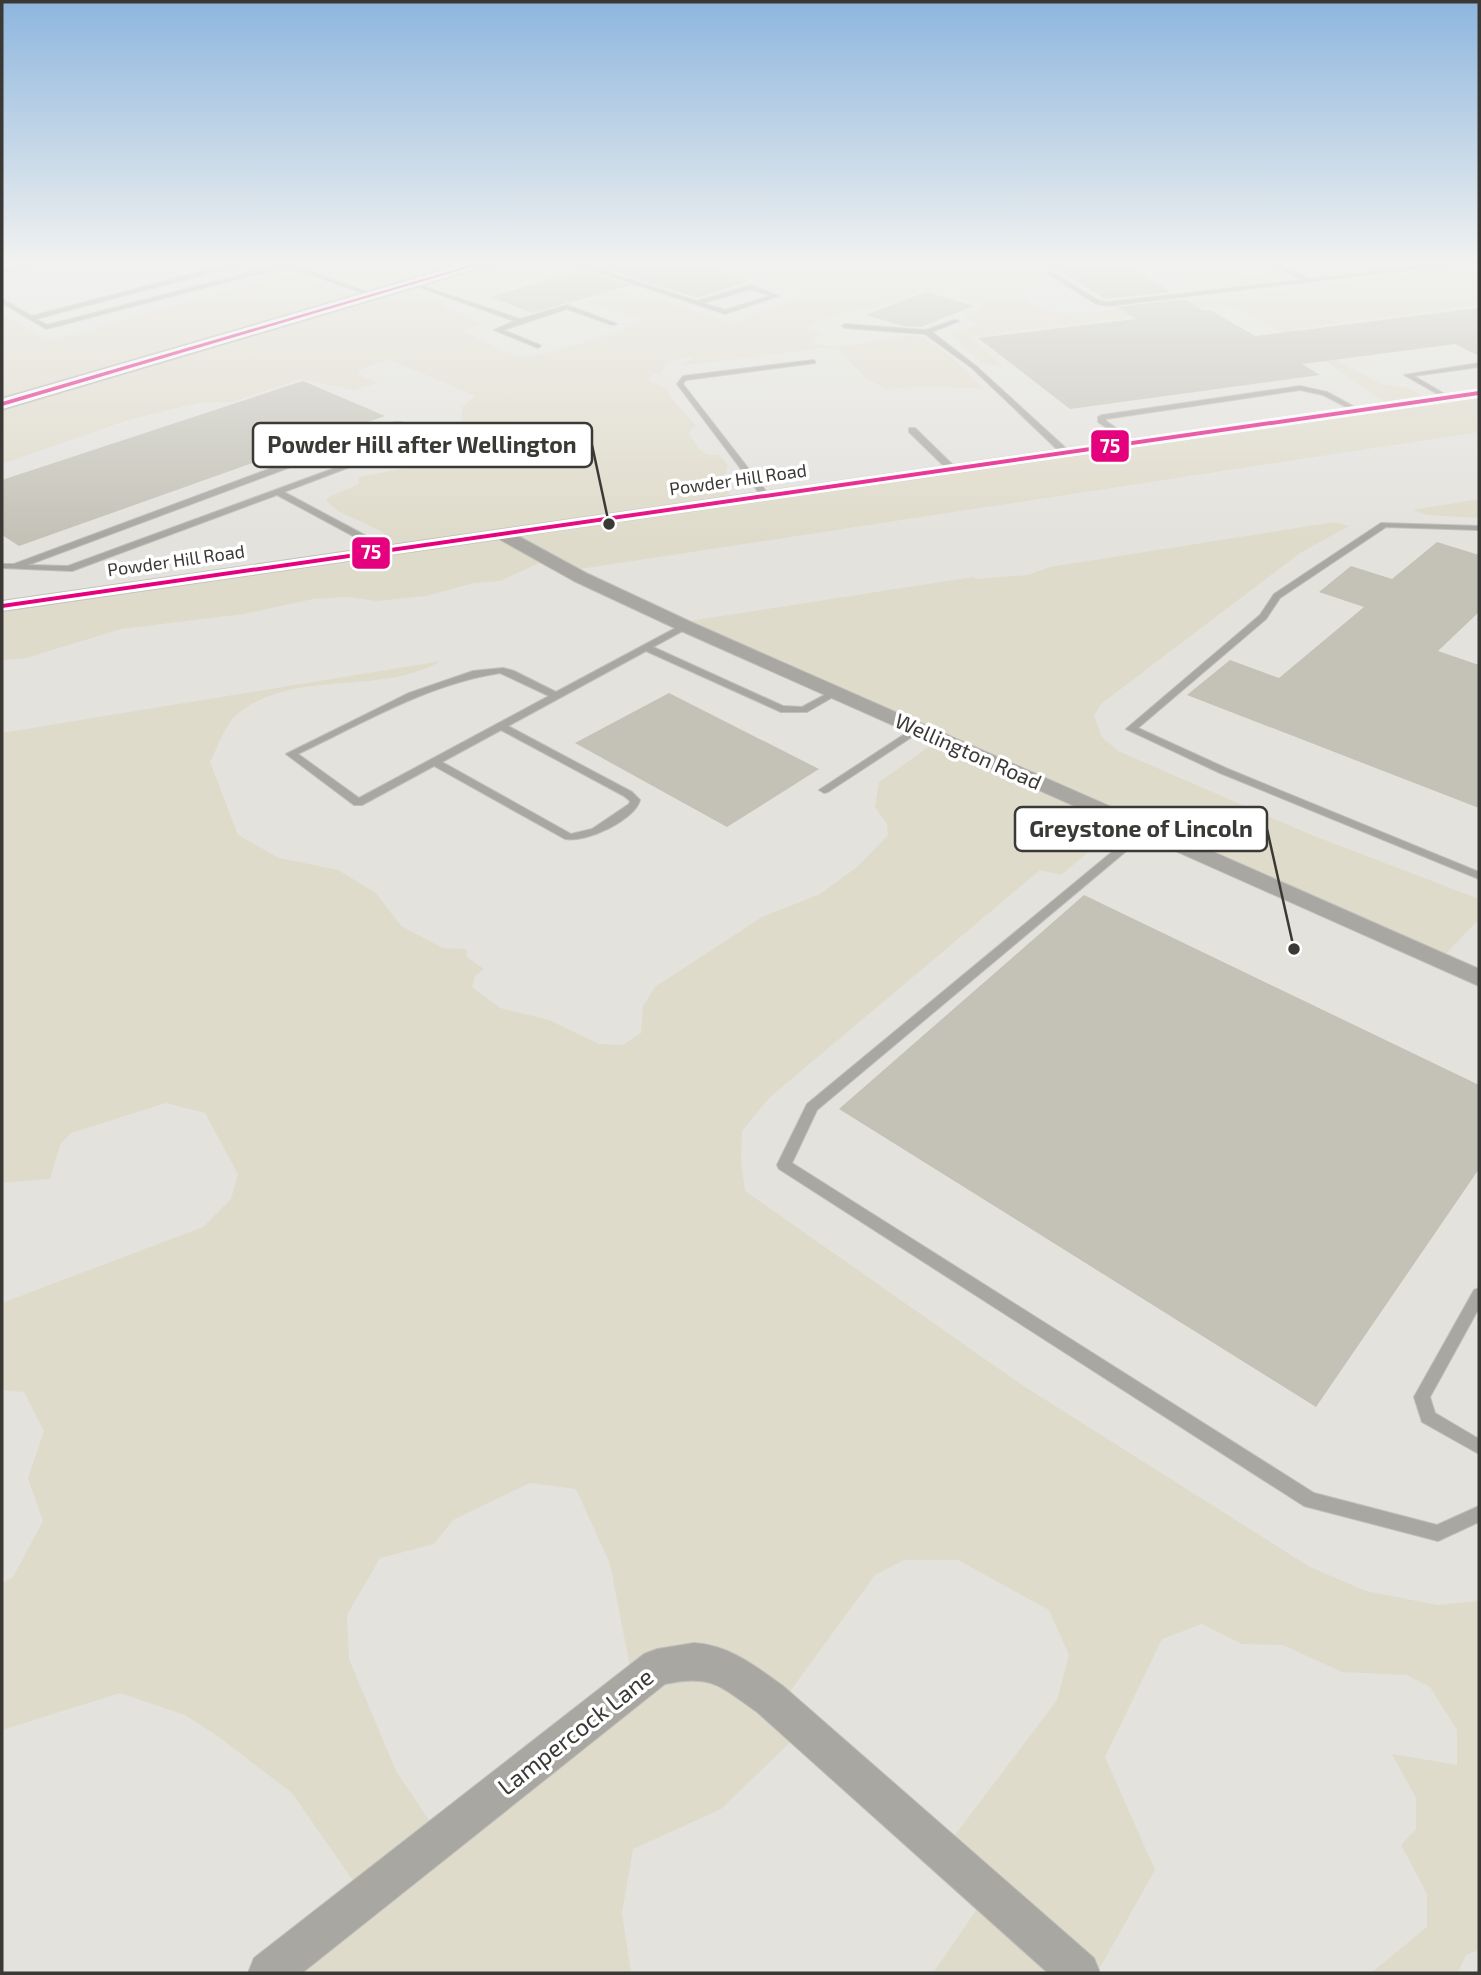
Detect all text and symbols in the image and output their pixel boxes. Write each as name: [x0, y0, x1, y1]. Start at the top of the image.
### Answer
callout: Powder Hill after Wellington: [253, 423, 592, 467]
line badge: 75: [1090, 429, 1130, 463]
text: Powder Hill after Wellington: [267, 430, 577, 458]
text: 75: [1100, 434, 1120, 457]
street label: Powder Hill Road: [668, 458, 808, 500]
line badge: 75: [351, 536, 391, 570]
street label: Powder Hill Road: [106, 539, 246, 581]
text: 75: [361, 540, 381, 563]
street label: Wellington Road: [892, 707, 1046, 794]
callout: Greystone of Lincoln: [1015, 807, 1267, 851]
text: Greystone of Lincoln: [1029, 814, 1253, 842]
street label: Lampercock Lane: [492, 1661, 659, 1801]

